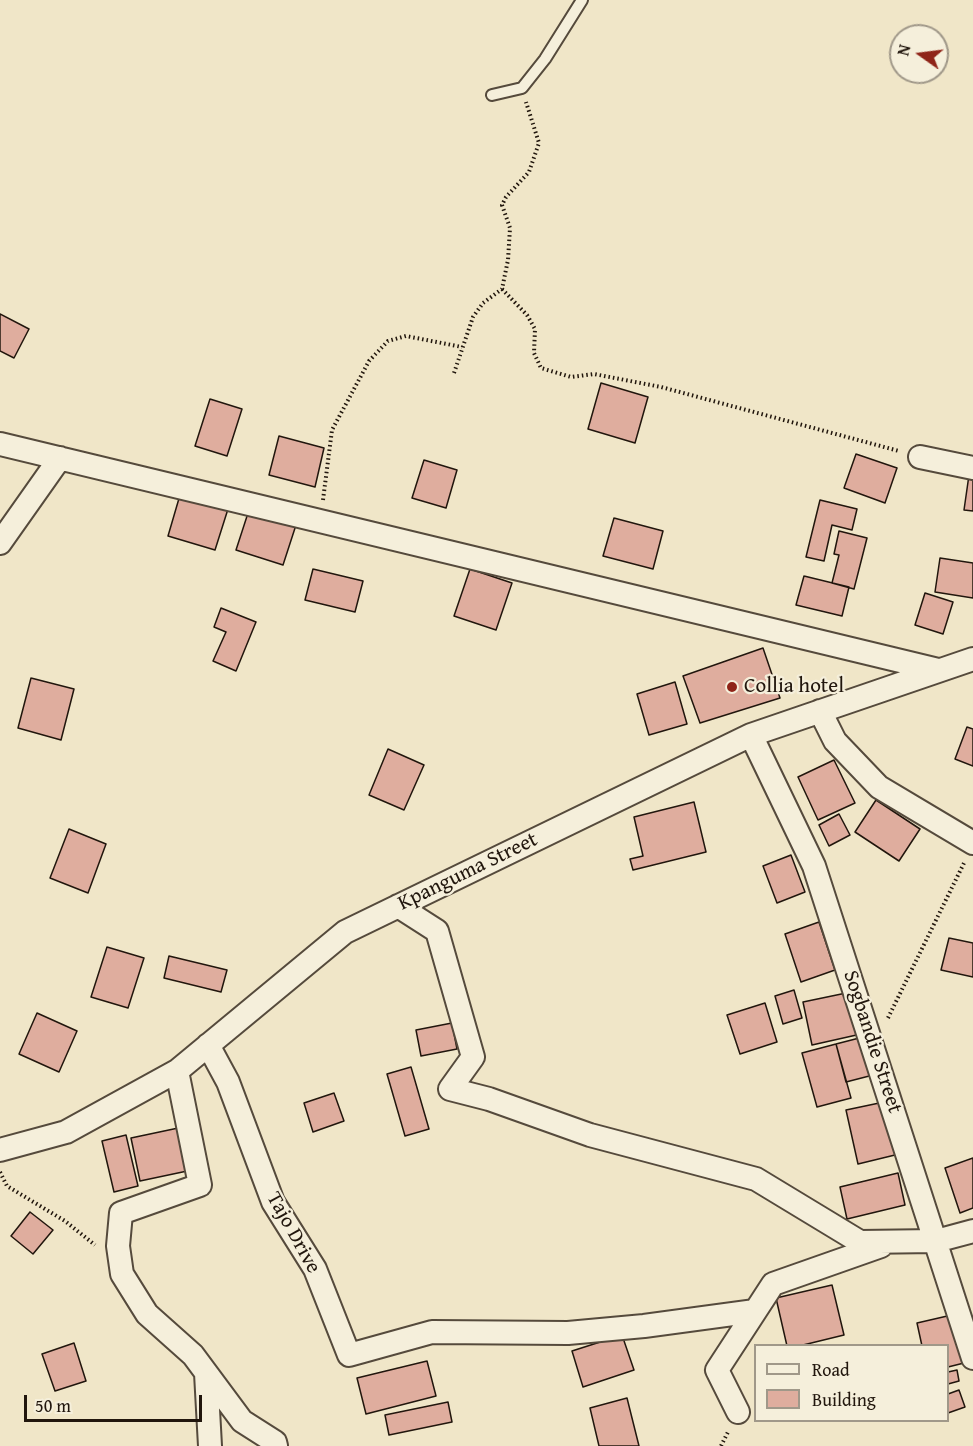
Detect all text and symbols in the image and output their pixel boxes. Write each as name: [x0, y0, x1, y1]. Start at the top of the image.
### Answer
north arrow: [889, 24, 949, 84]
text: N: [891, 42, 916, 58]
place label: Collia hotel: [744, 674, 844, 700]
marker: Collia hotel: [725, 680, 739, 694]
street label: Kpanguma Street: [394, 827, 542, 917]
street label: Sogbandie Street: [837, 967, 907, 1117]
street label: Tajo Drive: [260, 1188, 326, 1278]
legend: [754, 1344, 949, 1422]
text: Road: [812, 1356, 850, 1383]
scale bar: [27, 1383, 206, 1421]
text: Building: [812, 1386, 876, 1413]
text: 50 m: [35, 1392, 71, 1419]

